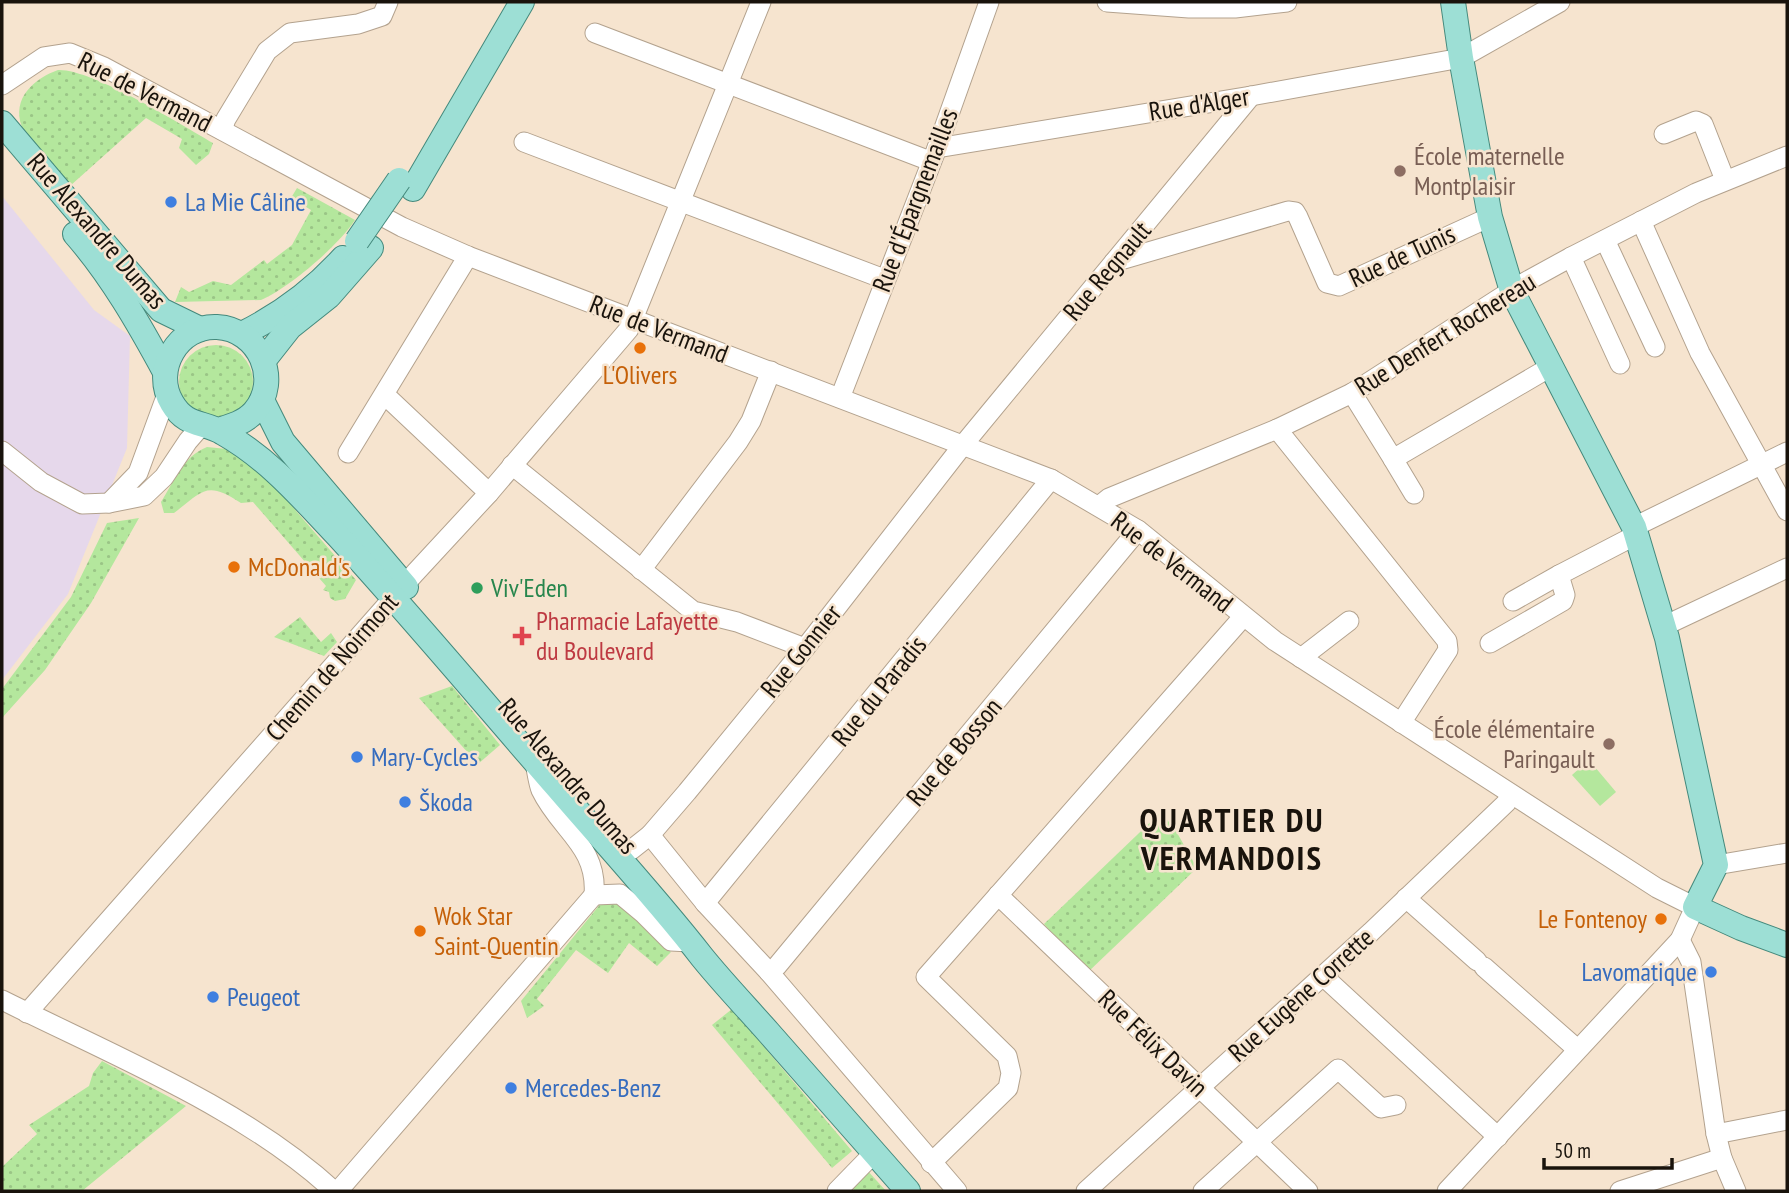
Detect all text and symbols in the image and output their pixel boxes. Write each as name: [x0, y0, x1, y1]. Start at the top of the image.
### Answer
street label: Rue de Vermand: [73, 44, 218, 139]
street label: Rue d'Alger: [1147, 79, 1251, 128]
street label: Rue d'Épargnemailles: [864, 103, 965, 296]
place label: École maternelle Montplaisir: [1414, 139, 1565, 202]
street label: Rue Alexandre Dumas: [21, 146, 174, 316]
marker: École maternelle Montplaisir: [1392, 163, 1408, 179]
place label: La Mie Câline: [185, 185, 306, 218]
marker: La Mie Câline: [163, 194, 179, 210]
street label: Rue Regnault: [1056, 214, 1158, 327]
street label: Rue de Tunis: [1343, 217, 1460, 294]
street label: Rue Denfert Rochereau: [1348, 265, 1541, 402]
street label: Rue de Vermand: [585, 287, 733, 370]
marker: L'Olivers: [632, 340, 648, 356]
place label: L'Olivers: [603, 358, 677, 391]
street label: Rue de Vermand: [1105, 504, 1240, 619]
place label: McDonald's: [248, 550, 350, 583]
marker: McDonald's: [226, 559, 242, 575]
place label: Viv'Eden: [490, 571, 568, 604]
marker: Viv'Eden: [469, 580, 485, 596]
street label: Chemin de Noirmont: [258, 586, 405, 748]
street label: Rue Gonnier: [753, 597, 848, 704]
place label: Pharmacie Lafayette du Boulevard: [536, 604, 718, 667]
marker: Pharmacie Lafayette du Boulevard: [514, 628, 530, 644]
street label: Rue du Paradis: [824, 629, 933, 753]
street label: Rue Alexandre Dumas: [492, 691, 645, 861]
street label: Rue de Bosson: [899, 691, 1008, 813]
place label: École élémentaire Paringault: [1434, 712, 1595, 775]
marker: École élémentaire Paringault: [1601, 736, 1617, 752]
place label: Mary-Cycles: [371, 740, 478, 773]
marker: Mary-Cycles: [349, 749, 365, 765]
place label: Škoda: [419, 785, 473, 818]
marker: Škoda: [397, 794, 413, 810]
district label: QUARTIER DU VERMANDOIS: [1140, 798, 1324, 879]
place label: Wok Star Saint-Quentin: [434, 899, 559, 962]
place label: Le Fontenoy: [1538, 902, 1647, 935]
marker: Le Fontenoy: [1653, 911, 1669, 927]
street label: Rue Eugène Corrette: [1221, 921, 1380, 1069]
marker: Wok Star Saint-Quentin: [412, 923, 428, 939]
place label: Lavomatique: [1581, 955, 1697, 988]
marker: Lavomatique: [1703, 964, 1719, 980]
place label: Peugeot: [227, 980, 300, 1013]
street label: Rue Félix Davin: [1092, 982, 1215, 1103]
marker: Peugeot: [205, 989, 221, 1005]
place label: Mercedes-Benz: [525, 1071, 661, 1104]
marker: Mercedes-Benz: [503, 1080, 519, 1096]
scale bar: [1544, 1126, 1672, 1170]
text: 50 m: [1554, 1137, 1591, 1164]

